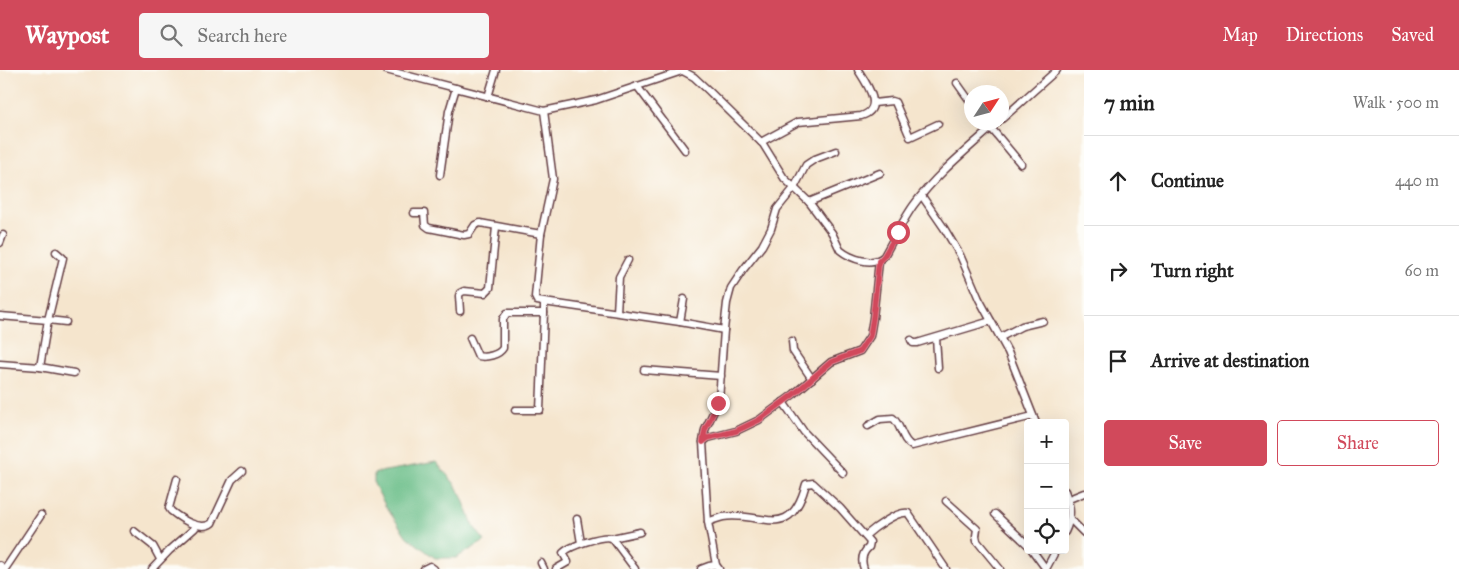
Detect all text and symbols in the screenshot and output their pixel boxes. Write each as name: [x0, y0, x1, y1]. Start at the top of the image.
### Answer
search box: [139, 13, 489, 58]
text: Waypost: [25, 20, 109, 50]
icon: search: [157, 21, 185, 49]
text: Search here: [197, 24, 287, 47]
text: Map: [1222, 24, 1258, 46]
text: Directions: [1286, 24, 1363, 46]
text: Saved: [1391, 24, 1434, 46]
north arrow: [964, 85, 1009, 130]
text: 7 min: [1104, 90, 1155, 116]
text: Walk · 500 m: [1353, 93, 1439, 112]
icon: ahead: [1104, 167, 1132, 195]
text: Continue: [1151, 169, 1224, 192]
text: 440 m: [1395, 171, 1439, 190]
route start: [887, 221, 910, 244]
icon: right: [1104, 257, 1132, 285]
text: Turn right: [1151, 259, 1234, 282]
text: 60 m: [1405, 261, 1439, 280]
icon: arrive: [1104, 347, 1132, 375]
text: Arrive at destination: [1151, 349, 1309, 372]
route end: [707, 392, 730, 415]
map controls: [1024, 419, 1069, 554]
button: +: [1024, 419, 1069, 464]
button: Save: [1104, 420, 1267, 466]
button: Share: [1277, 420, 1439, 466]
button: −: [1024, 464, 1069, 509]
button: locate: [1024, 509, 1069, 554]

